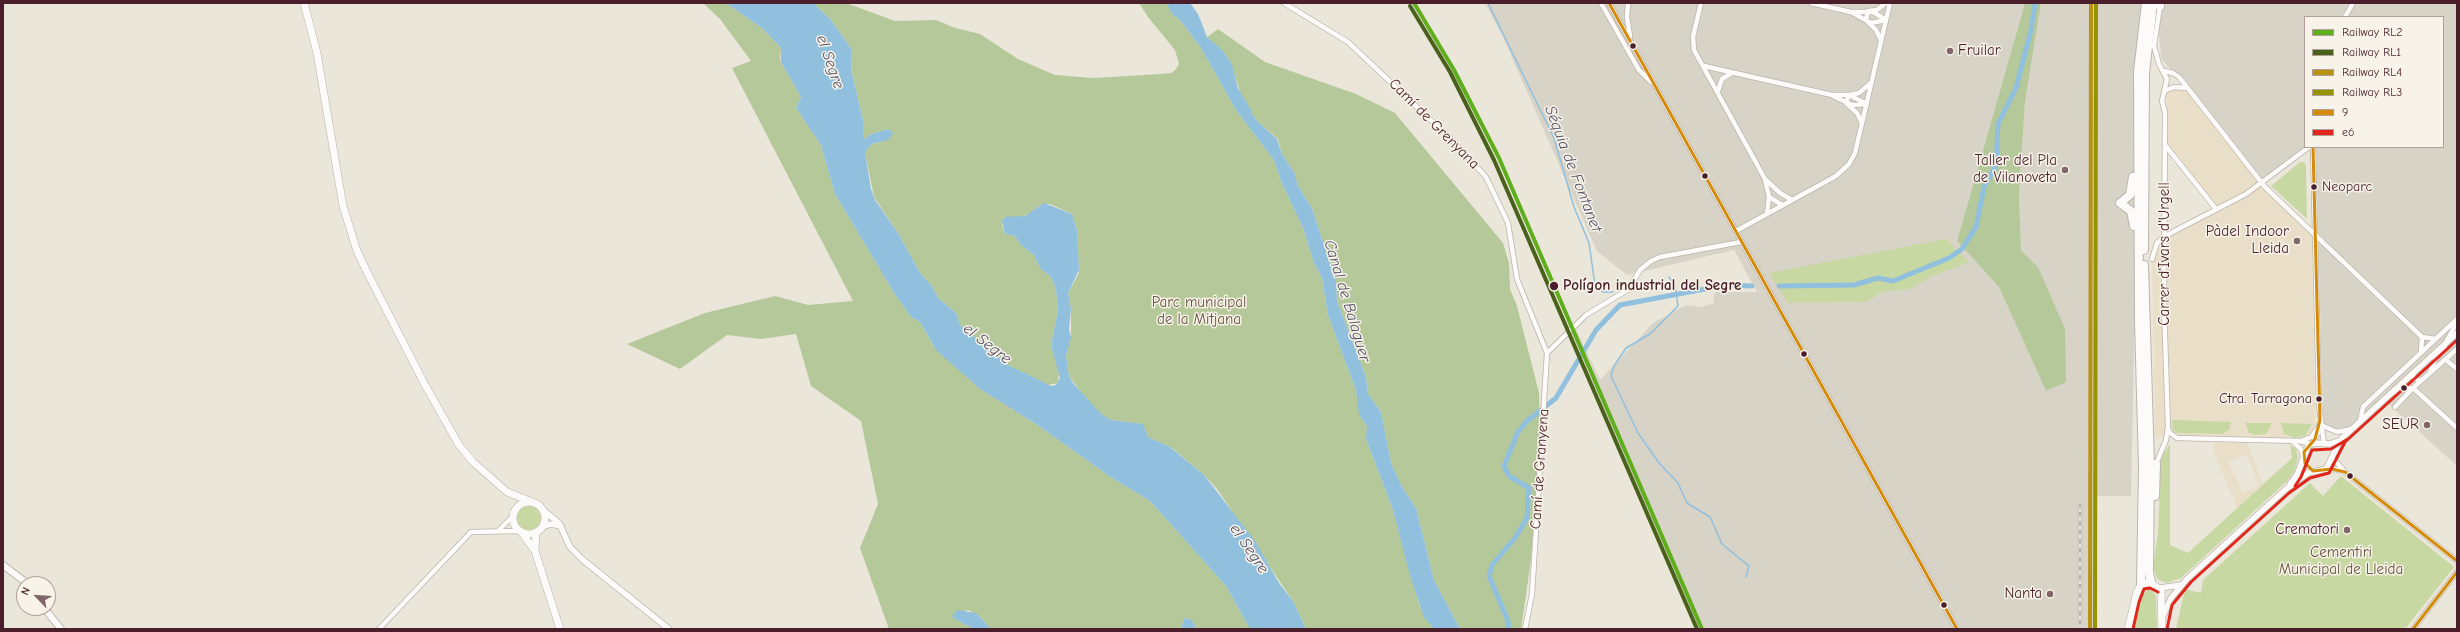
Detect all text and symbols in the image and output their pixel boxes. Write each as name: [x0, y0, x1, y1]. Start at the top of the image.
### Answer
legend: [2304, 16, 2444, 148]
text: Railway RL2: [2342, 25, 2403, 39]
water label: el Segre: [812, 32, 848, 92]
unlabelled marker: [1628, 41, 1638, 51]
place label: Fruilar: [1958, 42, 2001, 60]
text: Railway RL1: [2342, 45, 2401, 59]
marker: Fruilar: [1945, 46, 1955, 56]
text: Railway RL4: [2342, 65, 2402, 79]
street label: Camí de Grenyana: [1385, 75, 1483, 173]
text: Railway RL3: [2342, 85, 2402, 99]
water label: Séquia de Fontanet: [1540, 103, 1606, 235]
text: 9: [2342, 105, 2348, 119]
text: e6: [2342, 125, 2355, 139]
place label: Taller del Pla de Vilanoveta: [1973, 152, 2057, 187]
marker: Taller del Pla de Vilanoveta: [2060, 165, 2070, 175]
unlabelled marker: [1700, 171, 1710, 181]
place label: Neoparc: [2322, 179, 2372, 195]
street label: Carrer d'Ivars d'Urgell: [2156, 182, 2174, 326]
marker: Neoparc: [2309, 182, 2319, 192]
place label: Pàdel Indoor Lleida: [2206, 223, 2289, 258]
marker: Pàdel Indoor Lleida: [2292, 236, 2302, 246]
water label: Canal de Balaguer: [1319, 238, 1375, 364]
place label: Polígon industrial del Segre: [1563, 277, 1741, 295]
marker: Polígon industrial del Segre: [1548, 280, 1560, 292]
park label: Parc municipal de la Mitjana: [1152, 294, 1246, 329]
water label: el Segre: [959, 319, 1015, 369]
unlabelled marker: [1799, 349, 1809, 359]
unlabelled marker: [2399, 383, 2409, 393]
place label: Ctra. Tarragona: [2219, 391, 2312, 407]
marker: Ctra. Tarragona: [2314, 394, 2324, 404]
street label: Camí de Granyena: [1527, 408, 1553, 530]
place label: SEUR: [2382, 416, 2419, 434]
marker: SEUR: [2422, 420, 2432, 430]
unlabelled marker: [2345, 471, 2355, 481]
water label: el Segre: [1225, 520, 1273, 578]
place label: Crematori: [2275, 521, 2339, 539]
marker: Crematori: [2342, 525, 2352, 535]
park label: Cementiri Municipal de Lleida: [2279, 544, 2403, 579]
north arrow: [16, 576, 56, 616]
text: N: [18, 585, 33, 597]
place label: Nanta: [2005, 585, 2042, 603]
marker: Nanta: [2045, 589, 2055, 599]
unlabelled marker: [1939, 600, 1949, 610]

